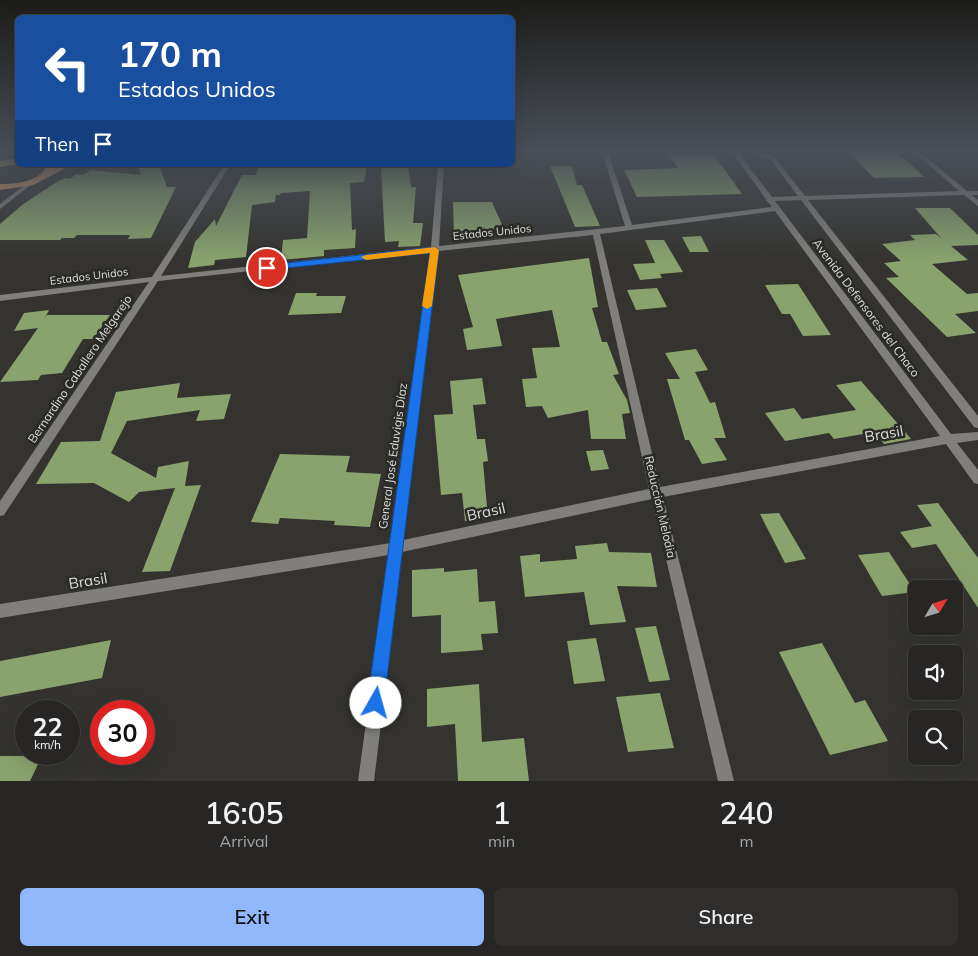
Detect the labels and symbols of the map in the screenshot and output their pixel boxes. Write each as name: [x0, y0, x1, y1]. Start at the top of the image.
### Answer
street label: Estados Unidos: [452, 221, 532, 243]
street label: Avenida Defensores del Chaco: [809, 236, 923, 380]
pin: [246, 247, 288, 289]
street label: Estados Unidos: [49, 264, 129, 288]
street label: Bernardino Caballero Melgarejo: [24, 292, 135, 446]
street label: General José Eduvigis Díaz: [375, 382, 410, 530]
street label: Brasil: [863, 421, 905, 446]
street label: Reducción Melodia: [641, 454, 680, 559]
street label: Brasil: [465, 498, 507, 525]
street label: Brasil: [67, 568, 109, 593]
north arrow: [908, 580, 962, 635]
position arrow: [349, 676, 401, 728]
speed limit sign: 30: [90, 700, 155, 765]

